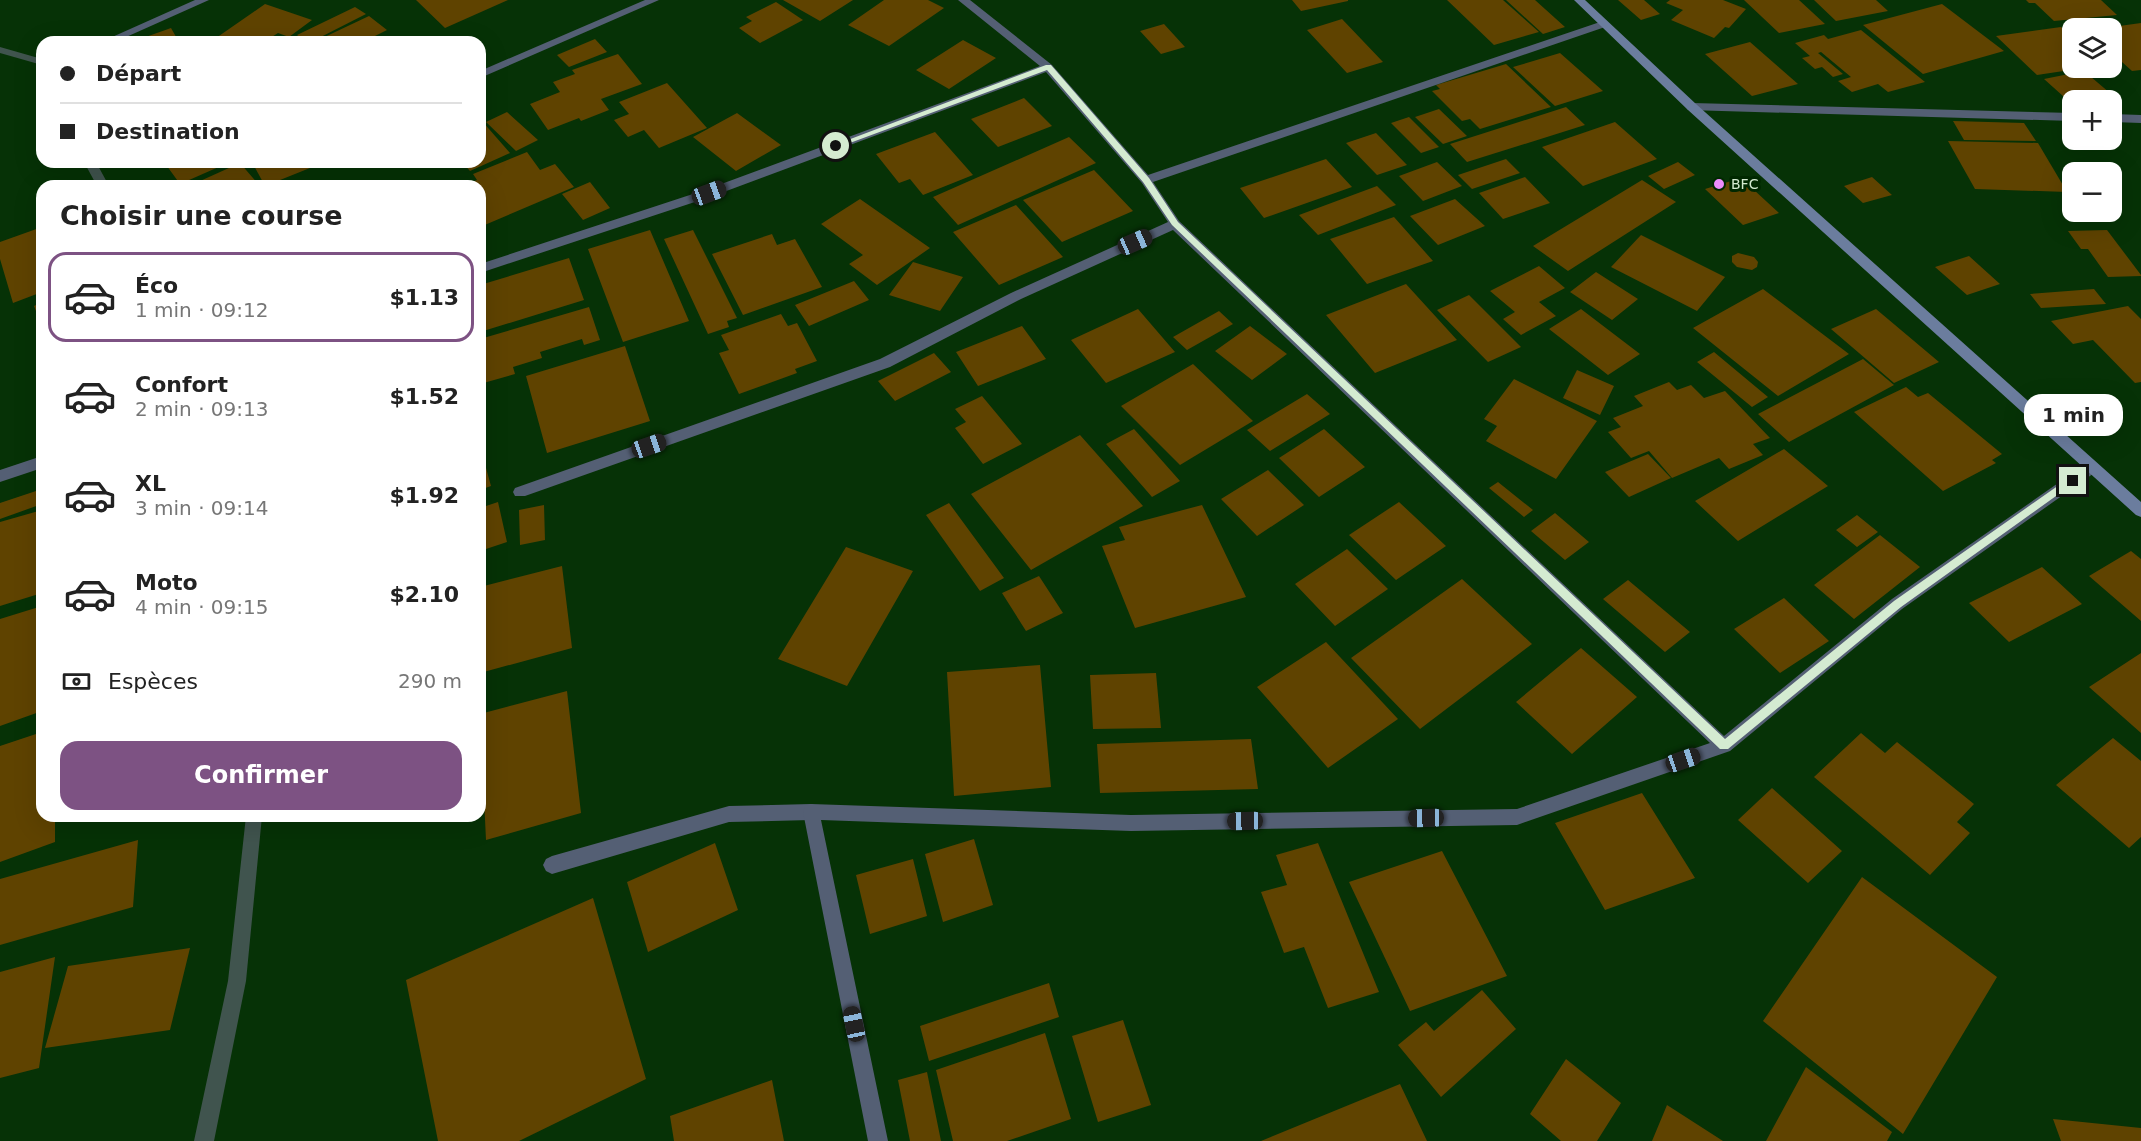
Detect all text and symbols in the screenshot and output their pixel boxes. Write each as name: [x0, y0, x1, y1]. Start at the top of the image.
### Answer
map controls: [2062, 18, 2122, 222]
button: layers: [2062, 18, 2122, 78]
text: Départ: [96, 61, 181, 86]
button: +: [2062, 90, 2122, 150]
text: Destination: [96, 119, 240, 144]
route start: [822, 132, 849, 159]
button: −: [2062, 162, 2122, 222]
place label: BFC: [1731, 176, 1759, 192]
marker: BFC: [1712, 177, 1726, 191]
car: [689, 178, 729, 208]
text: Choisir une course: [60, 200, 343, 231]
car: [1115, 226, 1155, 258]
icon: car: [63, 270, 117, 324]
text: Éco: [135, 273, 178, 298]
text: $1.13: [389, 285, 459, 310]
text: 1 min · 09:12: [135, 298, 269, 322]
icon: car: [63, 369, 117, 423]
text: Confort: [135, 372, 228, 397]
text: $1.52: [389, 384, 459, 409]
callout: 1 min: [2024, 394, 2122, 436]
text: 2 min · 09:13: [135, 397, 269, 421]
text: 1 min: [2042, 403, 2105, 427]
car: [629, 432, 669, 460]
route end: [2059, 467, 2086, 494]
icon: car: [63, 468, 117, 522]
text: XL: [135, 471, 166, 496]
text: $1.92: [389, 483, 459, 508]
text: 3 min · 09:14: [135, 496, 269, 520]
icon: car: [63, 567, 117, 621]
text: Moto: [135, 570, 198, 595]
text: $2.10: [389, 582, 459, 607]
text: 4 min · 09:15: [135, 595, 269, 619]
icon: cash: [60, 665, 93, 698]
text: Espèces: [108, 669, 198, 694]
text: 290 m: [398, 669, 462, 693]
button: Confirmer: [60, 741, 462, 810]
car: [1663, 746, 1703, 774]
car: [1408, 809, 1444, 827]
car: [1227, 812, 1263, 830]
car: [841, 1005, 867, 1043]

